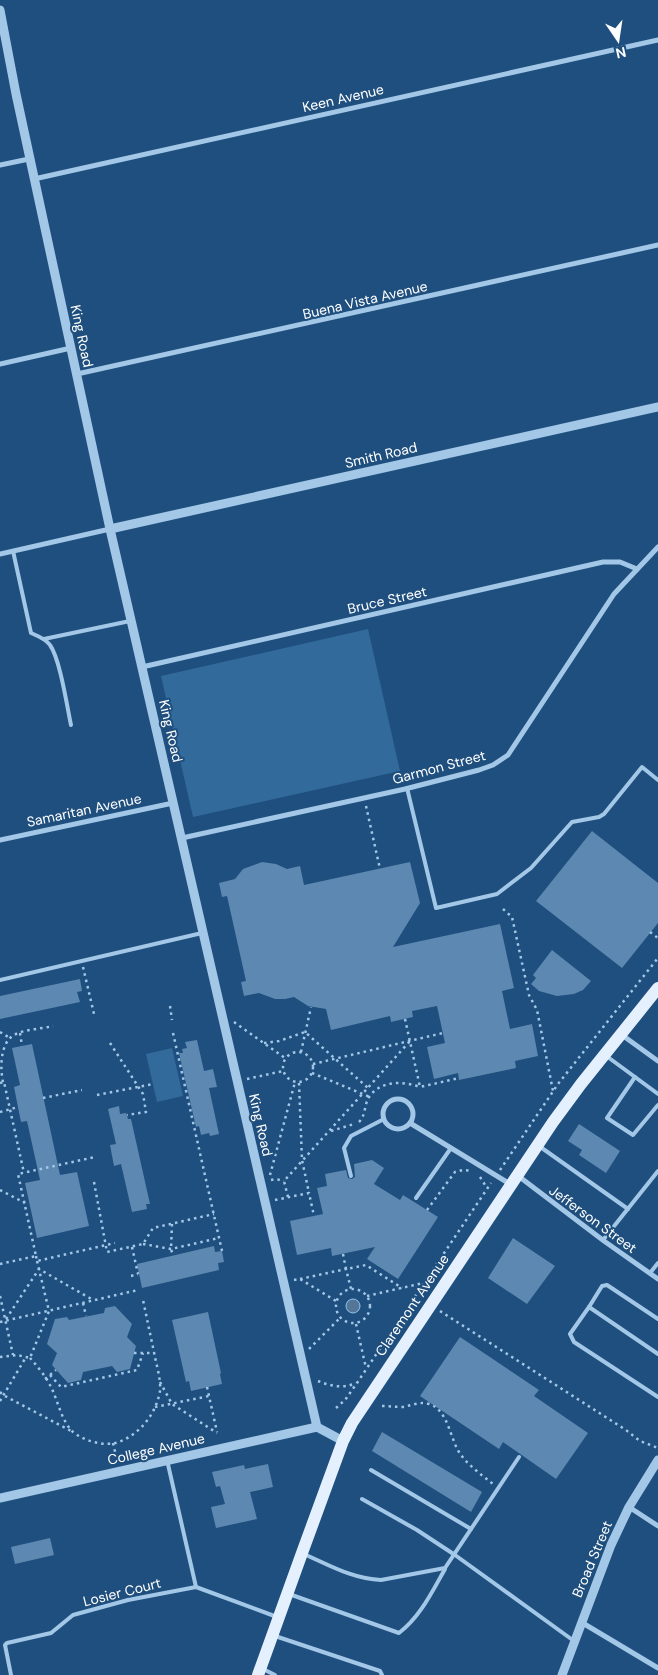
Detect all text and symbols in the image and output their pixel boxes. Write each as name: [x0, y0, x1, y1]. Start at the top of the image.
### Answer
north arrow: [593, 15, 643, 65]
text: N: [614, 43, 628, 63]
street label: Keen Avenue: [301, 80, 385, 116]
street label: Buena Vista Avenue: [301, 277, 429, 323]
street label: King Road: [67, 303, 97, 369]
street label: Smith Road: [343, 438, 419, 472]
street label: Bruce Street: [346, 582, 428, 618]
street label: King Road: [155, 698, 187, 764]
street label: Garmon Street: [390, 746, 488, 788]
street label: Samaritan Avenue: [25, 789, 143, 831]
street label: King Road: [245, 1092, 277, 1158]
street label: Jefferson Street: [546, 1181, 640, 1257]
street label: Claremont Avenue: [371, 1251, 453, 1359]
street label: College Avenue: [106, 1429, 206, 1469]
street label: Broad Street: [568, 1518, 616, 1600]
street label: Losier Court: [81, 1574, 163, 1610]

